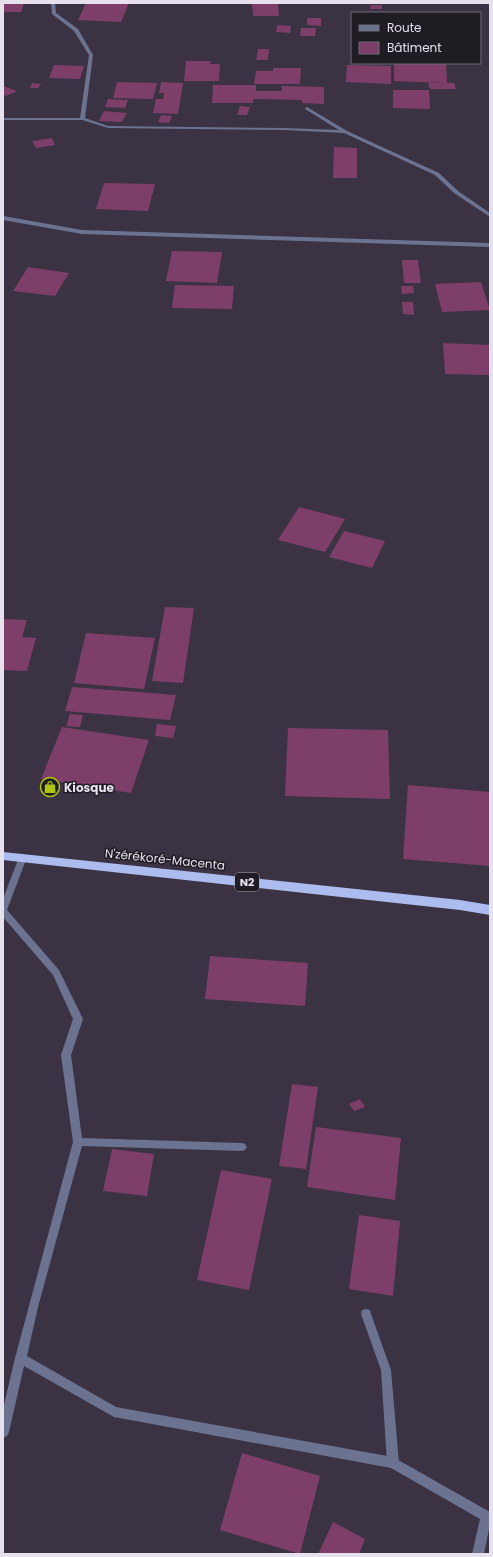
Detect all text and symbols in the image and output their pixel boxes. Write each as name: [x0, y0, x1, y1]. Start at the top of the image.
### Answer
legend: [351, 12, 481, 64]
text: Route: [387, 19, 421, 36]
text: Bâtiment: [387, 39, 442, 56]
shop icon: Kiosque: [39, 776, 61, 798]
place label: Kiosque: [64, 779, 114, 796]
street label: N'zérékoré-Macenta: [104, 844, 226, 874]
road number: N2: [235, 873, 259, 891]

